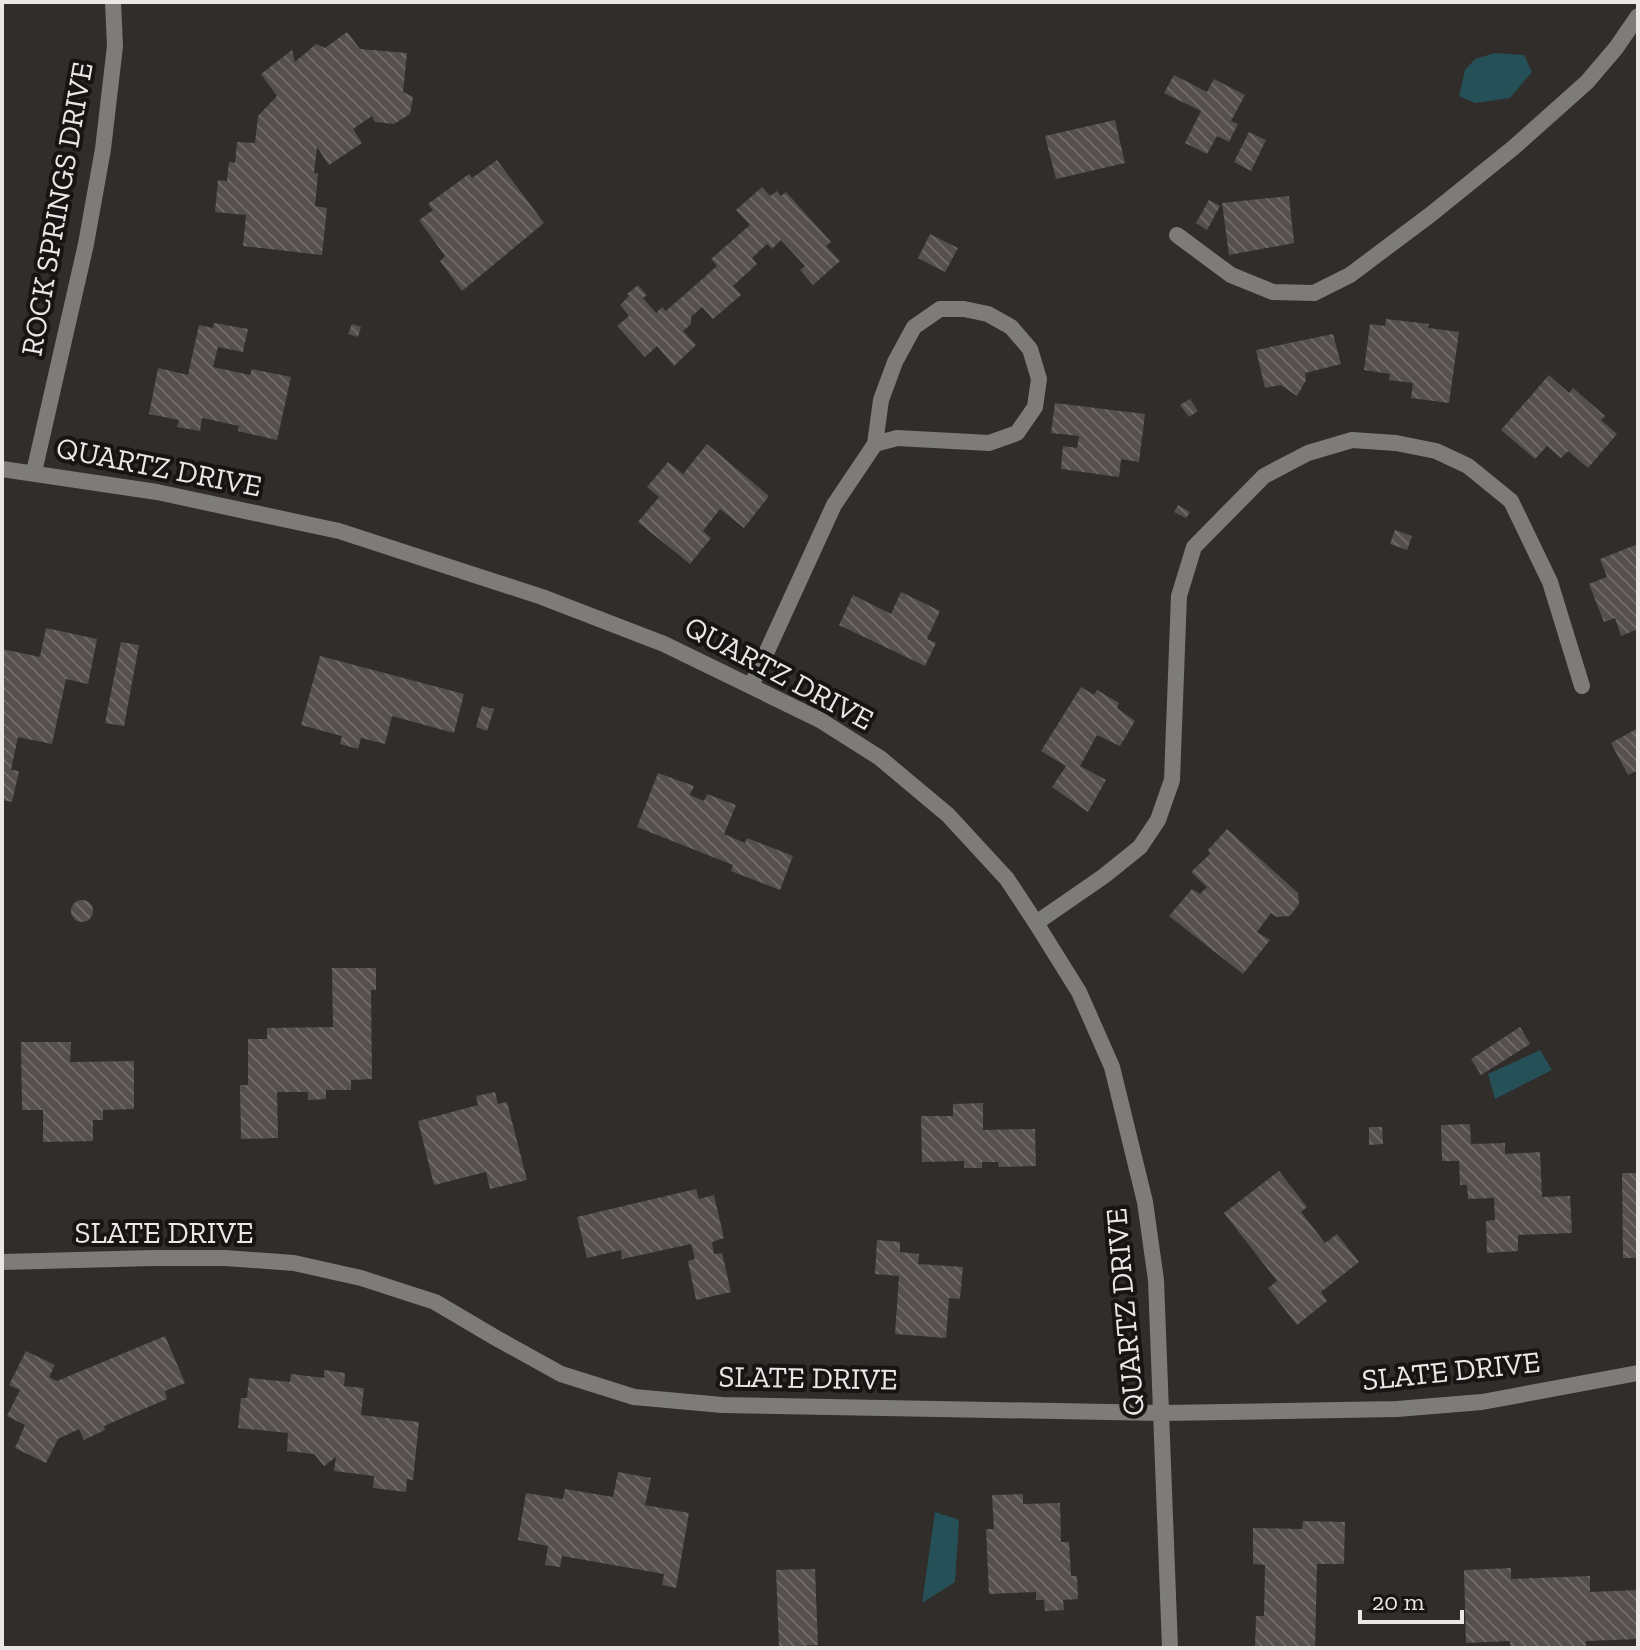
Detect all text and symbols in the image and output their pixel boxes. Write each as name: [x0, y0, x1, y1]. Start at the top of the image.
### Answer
street label: ROCK SPRINGS DRIVE: [13, 59, 101, 359]
street label: QUARTZ DRIVE: [53, 429, 265, 505]
street label: QUARTZ DRIVE: [678, 608, 880, 738]
street label: QUARTZ DRIVE: [1098, 1207, 1152, 1417]
street label: SLATE DRIVE: [74, 1215, 254, 1251]
street label: SLATE DRIVE: [1360, 1344, 1542, 1398]
street label: SLATE DRIVE: [718, 1358, 898, 1398]
scale bar: [1360, 1574, 1462, 1624]
text: 20 m: [1372, 1587, 1425, 1616]

